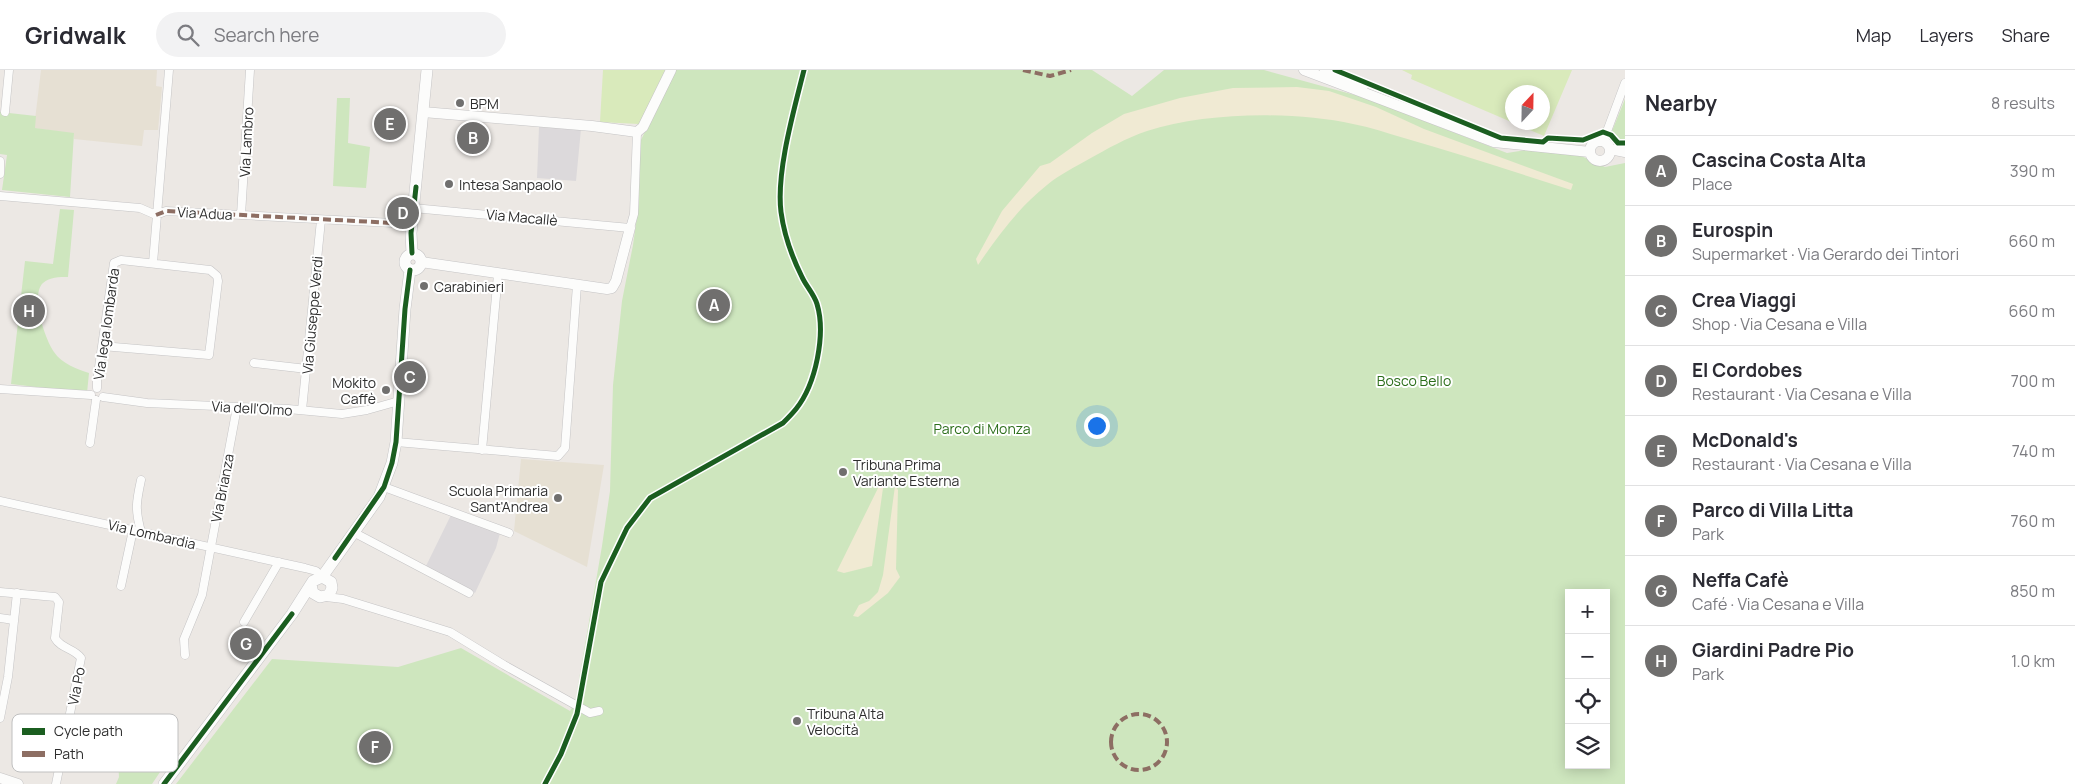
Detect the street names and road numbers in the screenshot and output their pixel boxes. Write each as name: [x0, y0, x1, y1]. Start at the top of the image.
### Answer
street label: Via Lambro: [235, 106, 257, 178]
street label: Via Adua: [177, 202, 233, 224]
street label: Via Macallè: [485, 204, 559, 230]
street label: Via Giuseppe Verdi: [297, 255, 327, 375]
street label: Via lega lombarda: [89, 267, 123, 381]
street label: Via dell'Olmo: [211, 396, 293, 420]
street label: Via Brianza: [206, 452, 238, 524]
street label: Via Lombardia: [106, 515, 198, 553]
street label: Via Po: [63, 665, 89, 707]

